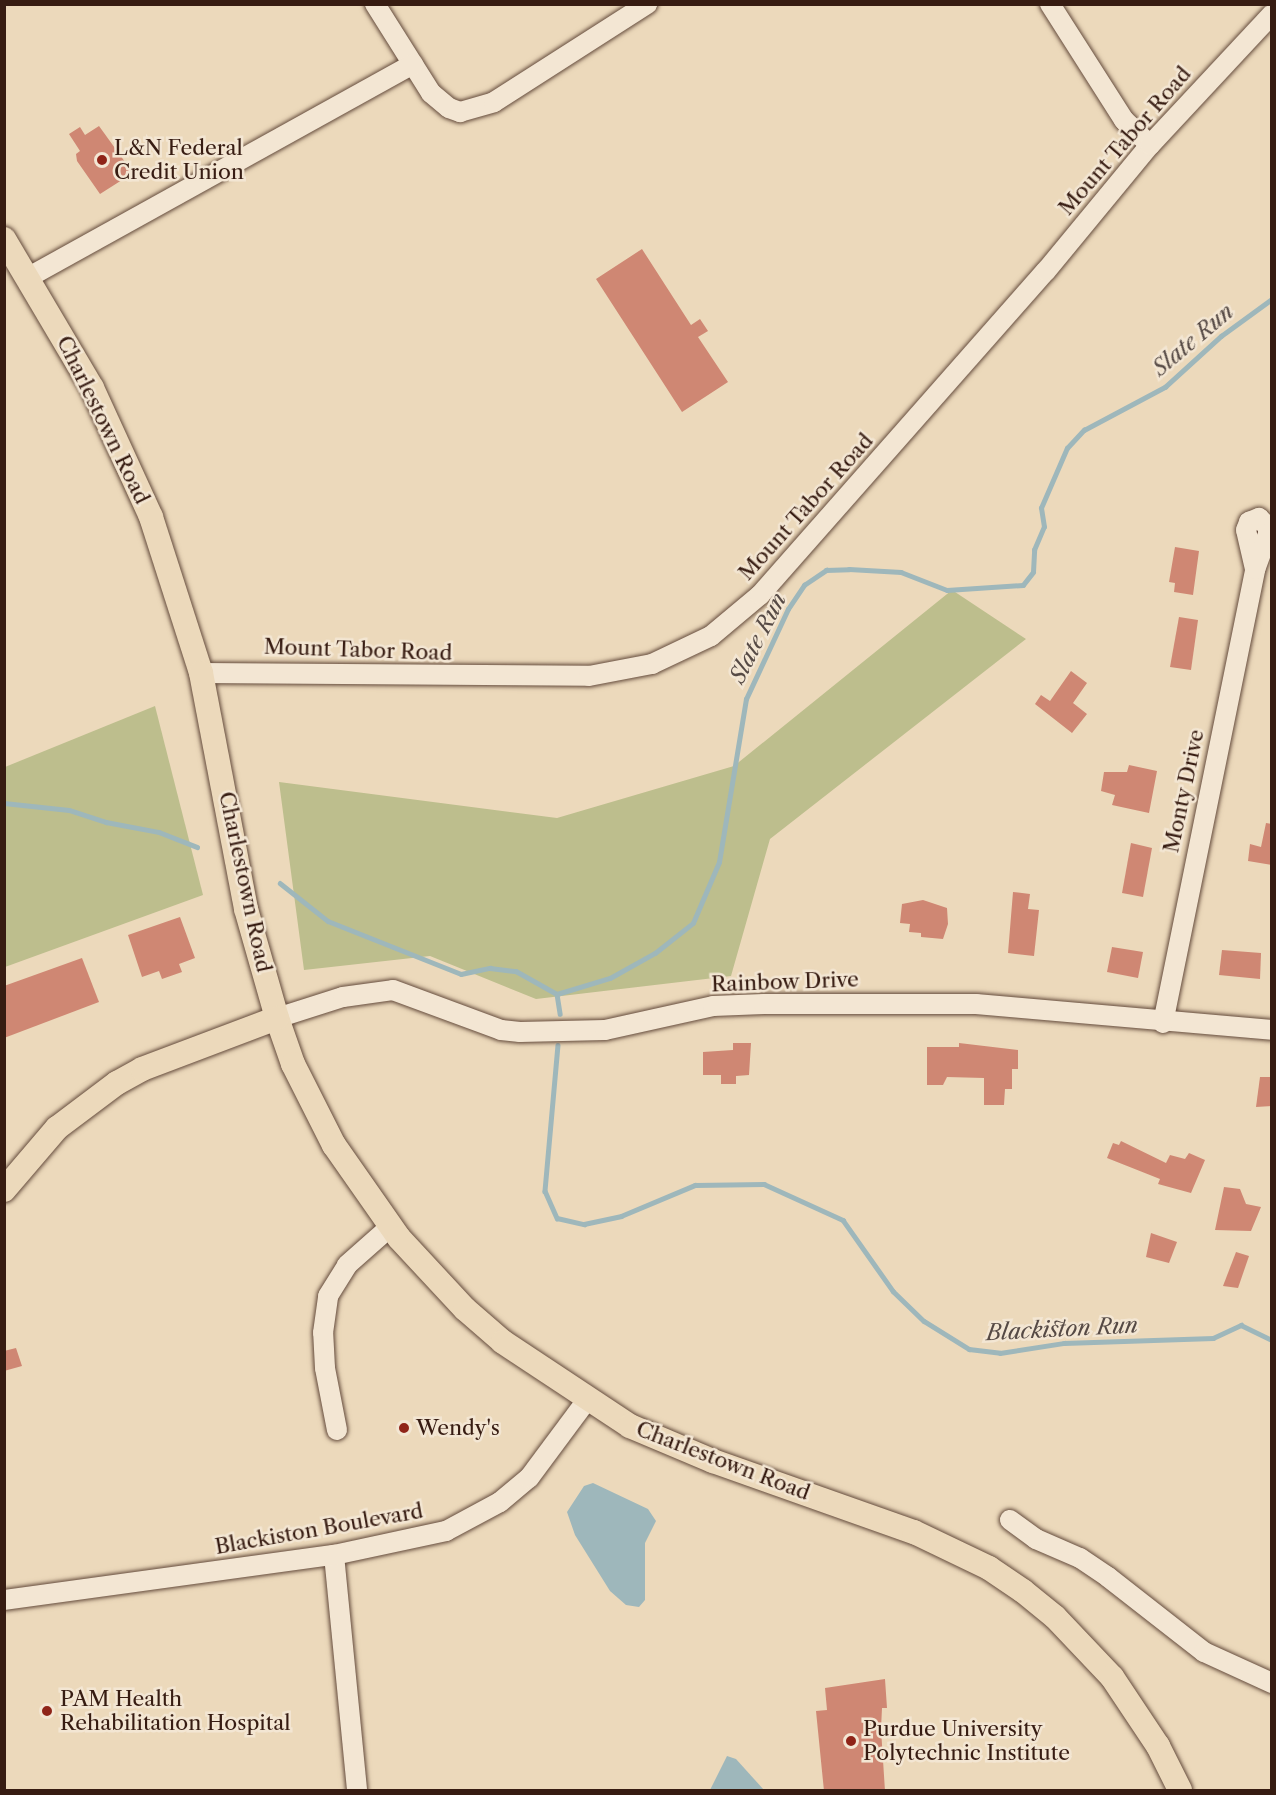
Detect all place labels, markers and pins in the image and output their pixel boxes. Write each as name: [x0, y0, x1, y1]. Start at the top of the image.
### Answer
place label: L&N Federal Credit Union: [114, 135, 244, 185]
marker: L&N Federal Credit Union: [95, 153, 109, 167]
place label: Wendy's: [416, 1415, 500, 1441]
marker: Wendy's: [397, 1421, 411, 1435]
place label: PAM Health Rehabilitation Hospital: [60, 1686, 290, 1736]
marker: PAM Health Rehabilitation Hospital: [38, 1702, 56, 1720]
place label: Purdue University Polytechnic Institute: [863, 1716, 1070, 1766]
marker: Purdue University Polytechnic Institute: [844, 1734, 858, 1748]

